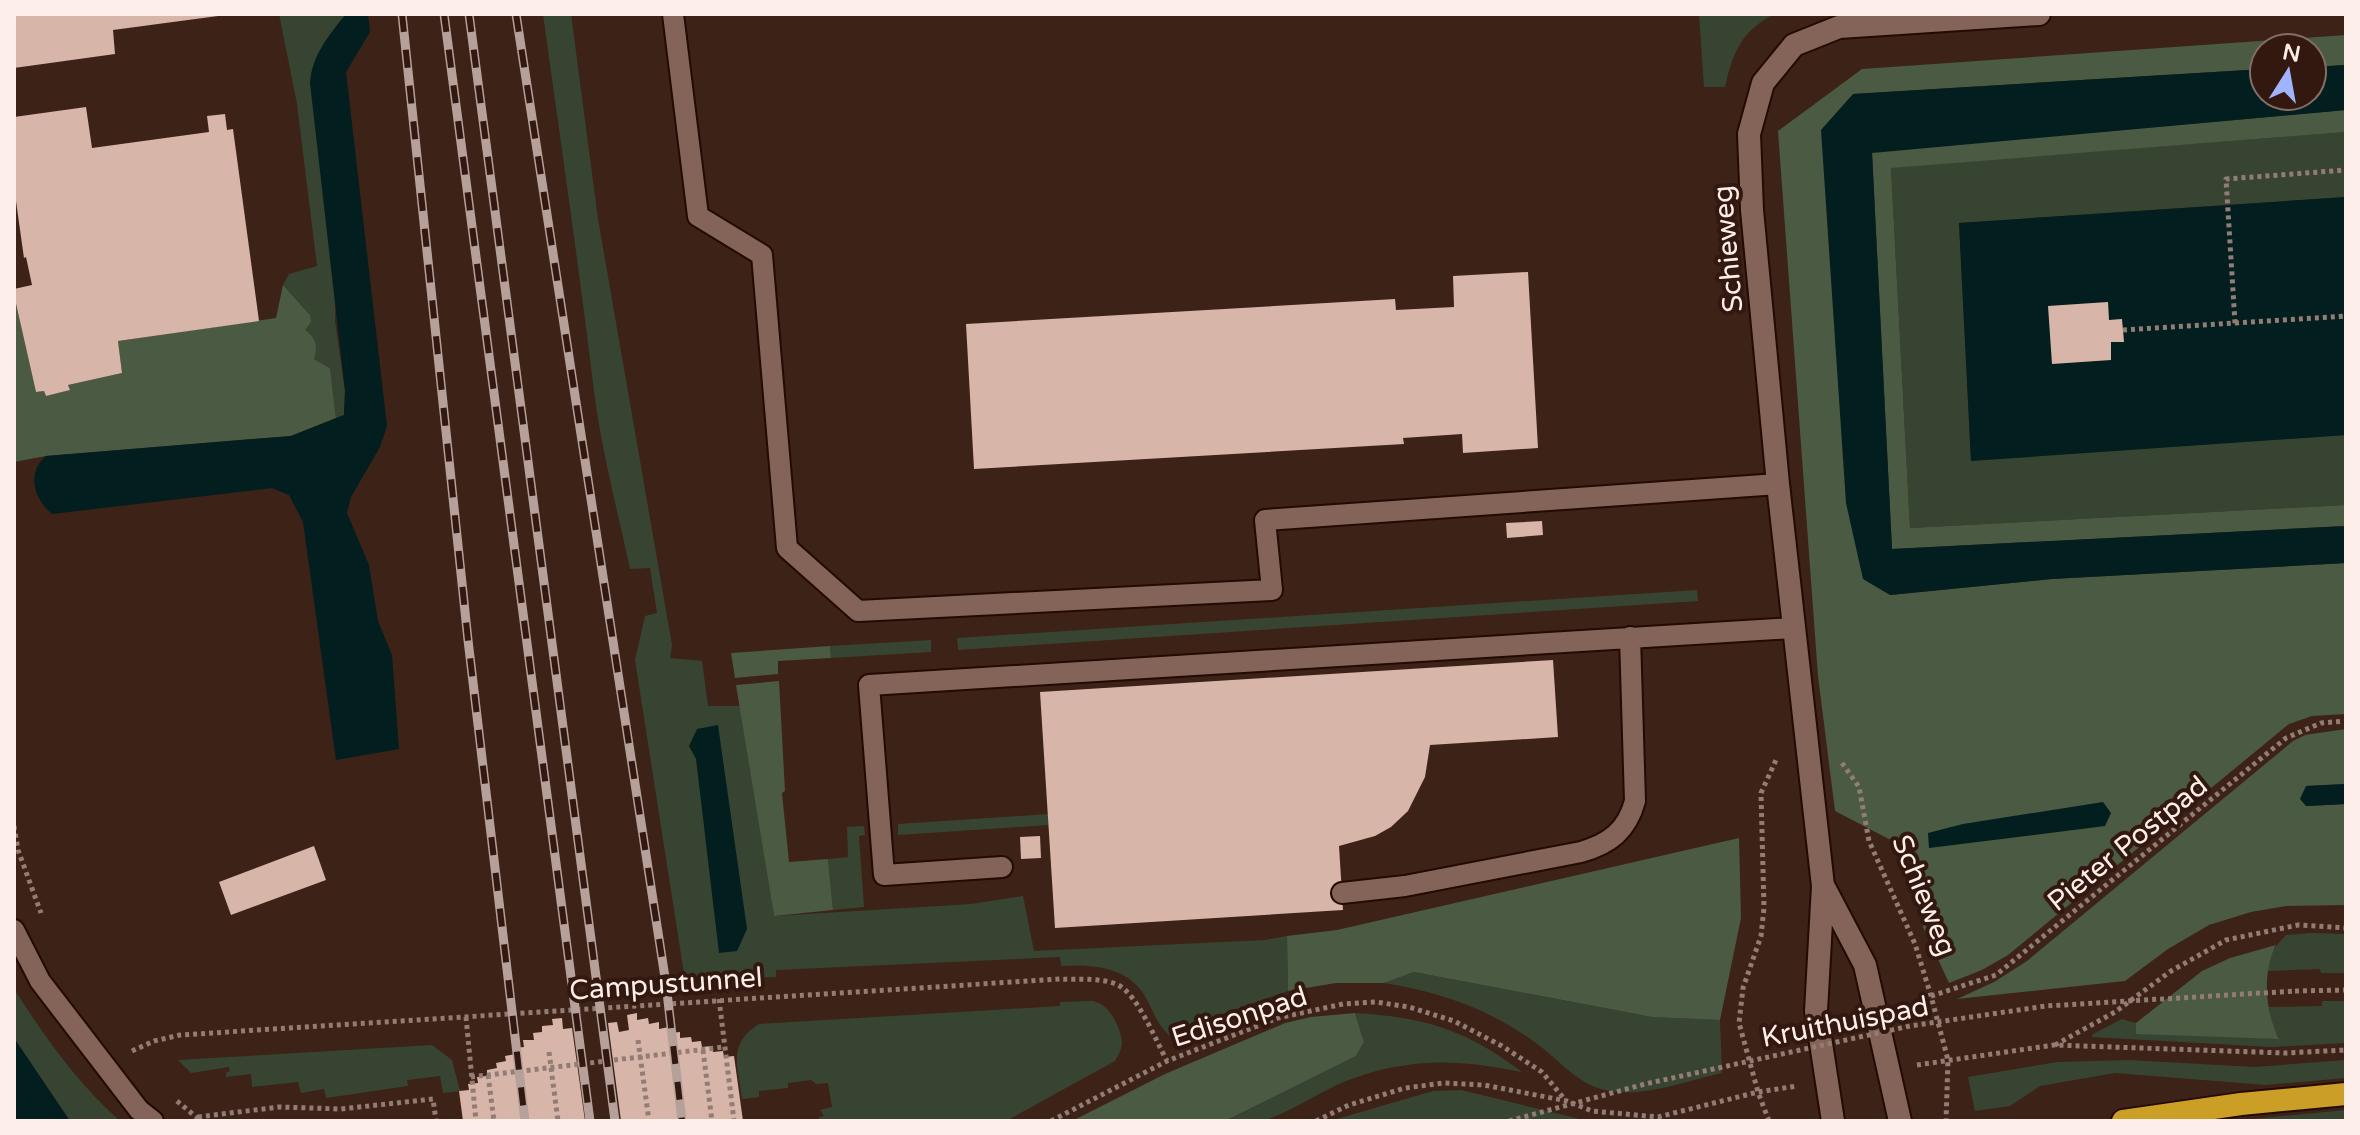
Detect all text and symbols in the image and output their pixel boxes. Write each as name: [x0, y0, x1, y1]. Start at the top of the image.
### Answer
north arrow: [2248, 32, 2328, 112]
text: N: [2280, 39, 2303, 68]
street label: Schieweg: [1706, 184, 1750, 314]
street label: Pieter Postpad: [2041, 769, 2215, 919]
street label: Schieweg: [1884, 830, 1964, 961]
street label: Campustunnel: [568, 960, 764, 1008]
street label: Edisonpad: [1167, 979, 1311, 1055]
street label: Kruithuispad: [1759, 989, 1932, 1055]

